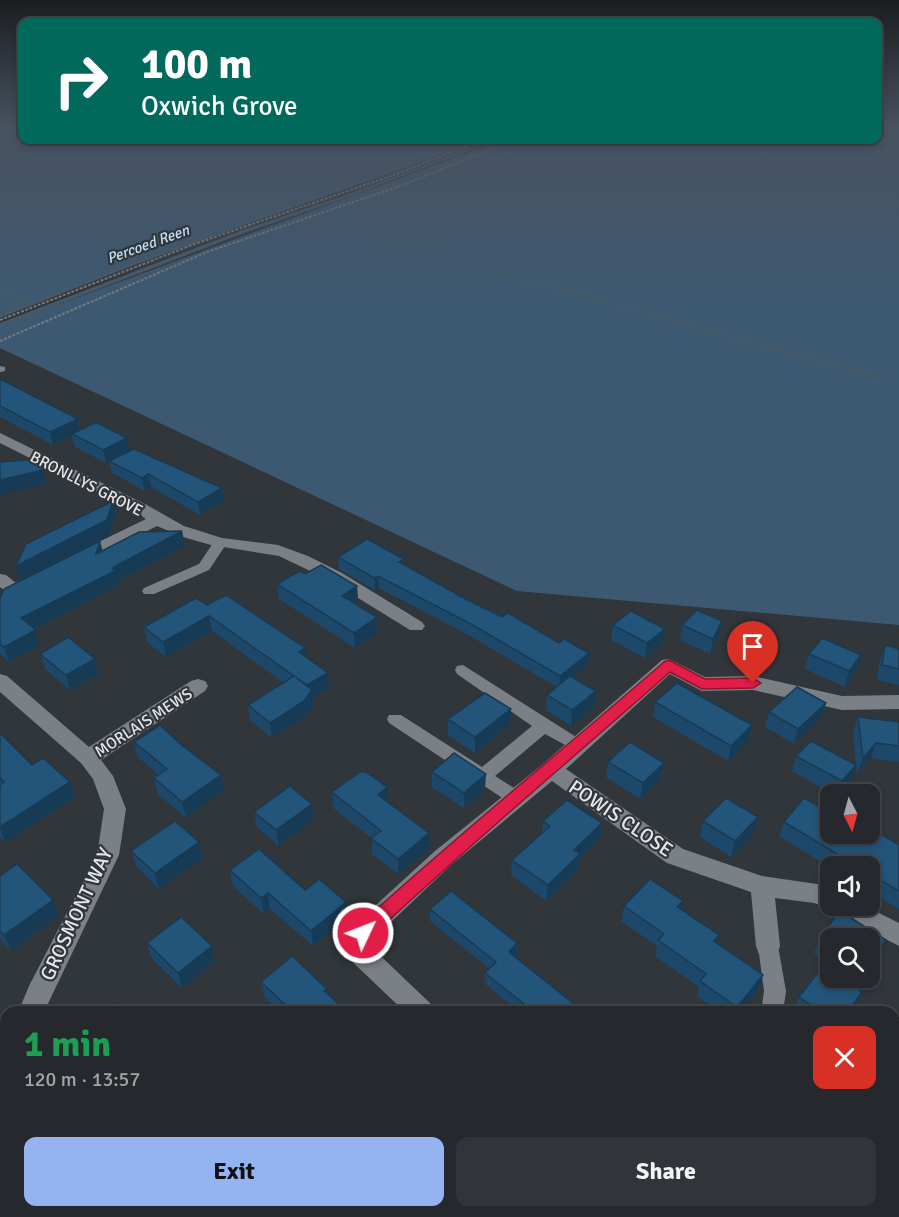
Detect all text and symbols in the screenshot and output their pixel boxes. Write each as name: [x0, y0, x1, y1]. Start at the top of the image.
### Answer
text: 100 m: [141, 39, 252, 90]
icon: right: [42, 42, 120, 120]
text: Oxwich Grove: [141, 90, 298, 123]
water label: Percoed Reen: [104, 220, 192, 267]
street label: BRONLLYS GROVE: [27, 447, 146, 521]
pin: [727, 621, 778, 683]
icon: arrive: [736, 630, 769, 663]
street label: MORLAIS MEWS: [91, 684, 196, 762]
street label: POWIS CLOSE: [564, 774, 678, 862]
north arrow: [820, 784, 880, 844]
map controls: [820, 784, 880, 988]
street label: GROSMONT WAY: [35, 844, 118, 985]
button: sound: [820, 856, 880, 916]
position arrow: [331, 901, 395, 965]
button: search: [820, 928, 880, 988]
text: 1 min: [24, 1022, 111, 1067]
button: close: [813, 1026, 876, 1089]
text: 120 m · 13:57: [24, 1067, 140, 1092]
button: Exit: [24, 1137, 444, 1206]
button: Share: [456, 1137, 876, 1206]

